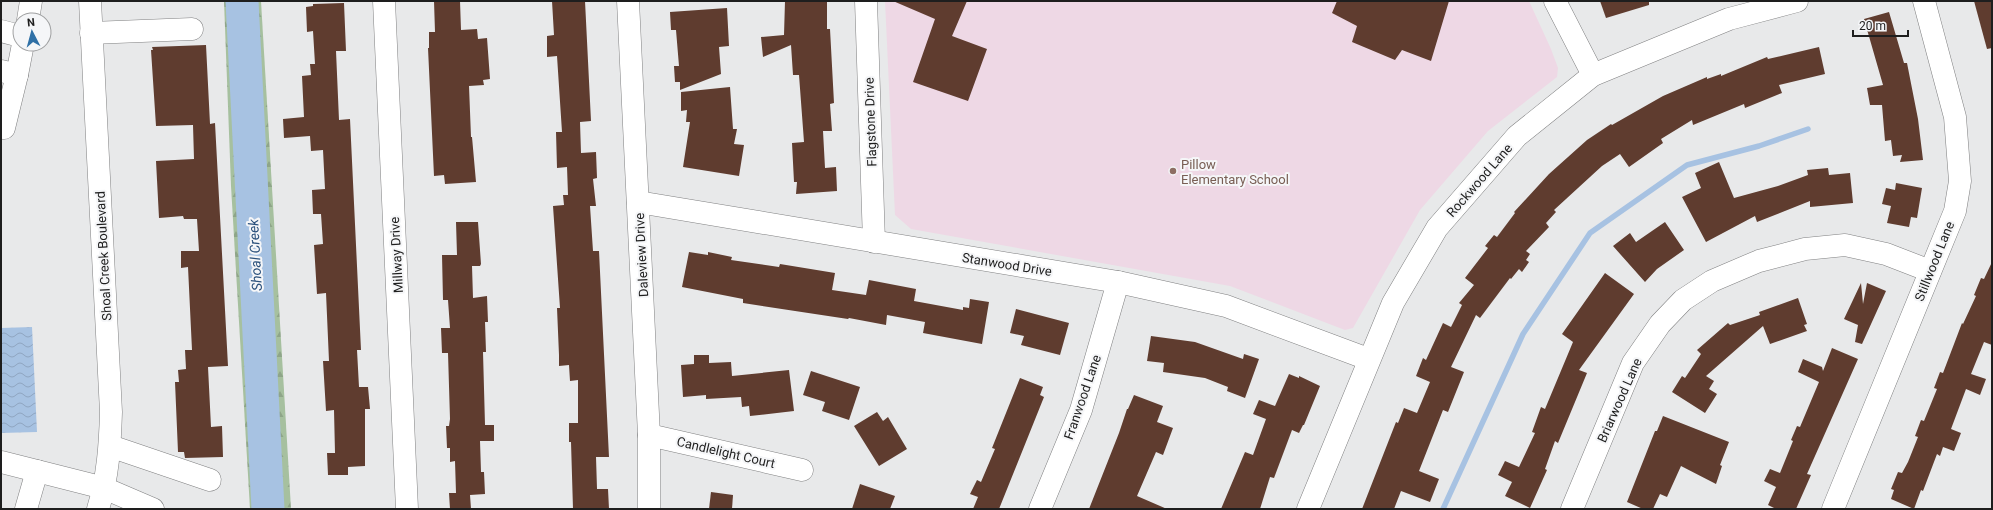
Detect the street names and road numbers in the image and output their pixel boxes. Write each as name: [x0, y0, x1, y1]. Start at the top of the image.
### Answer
street label: Flagstone Drive: [861, 77, 880, 167]
street label: Rockwood Lane: [1443, 141, 1515, 220]
street label: Shoal Creek Boulevard: [93, 191, 114, 321]
street label: Daleview Drive: [632, 212, 651, 297]
street label: Millway Drive: [387, 216, 406, 293]
street label: Stillwood Lane: [1912, 219, 1957, 303]
street label: Stanwood Drive: [961, 250, 1053, 279]
street label: Franwood Lane: [1061, 353, 1104, 442]
street label: Briarwood Lane: [1594, 356, 1645, 445]
street label: Candlelight Court: [675, 434, 776, 471]

